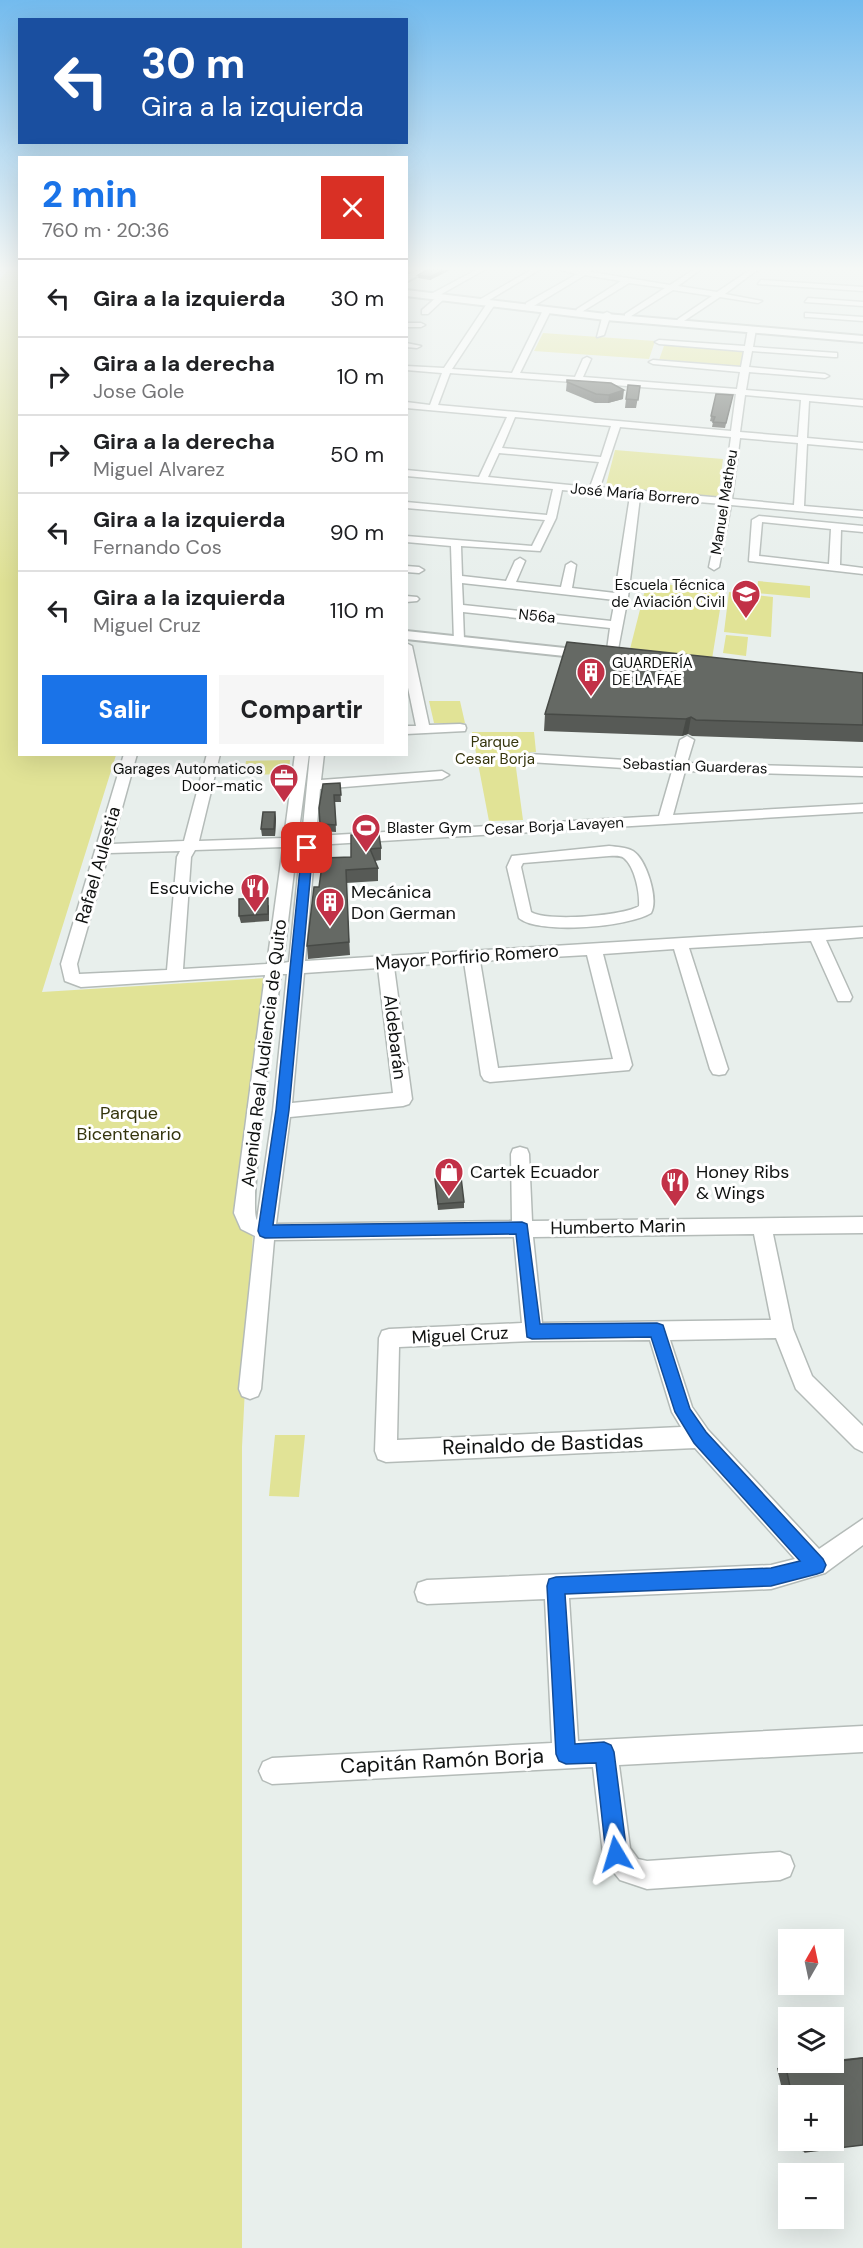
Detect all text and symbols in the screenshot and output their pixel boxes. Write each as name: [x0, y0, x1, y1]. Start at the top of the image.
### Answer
text: 30 m: [141, 36, 245, 91]
icon: left: [42, 42, 120, 120]
text: Gira a la izquierda: [141, 89, 364, 124]
text: 2 min: [42, 171, 138, 218]
button: close: [321, 176, 384, 239]
text: 760 m · 20:36: [42, 217, 170, 243]
icon: left: [42, 282, 75, 315]
text: Gira a la izquierda: [93, 284, 285, 313]
text: 30 m: [330, 284, 384, 313]
text: Gira a la derecha: [93, 349, 275, 378]
icon: right: [42, 360, 75, 393]
text: 10 m: [337, 362, 384, 391]
text: Jose Gole: [93, 378, 184, 404]
text: Gira a la derecha: [93, 427, 275, 456]
icon: right: [42, 438, 75, 471]
text: 50 m: [330, 440, 384, 469]
street label: Manuel Matheu: [706, 448, 742, 556]
text: Miguel Alvarez: [93, 456, 225, 482]
street label: José María Borrero: [570, 478, 701, 510]
text: Gira a la izquierda: [93, 505, 285, 534]
icon: left: [42, 516, 75, 549]
text: 90 m: [330, 518, 384, 547]
text: Fernando Cos: [93, 534, 222, 560]
place label: Escuela Técnica de Aviación Civil: [611, 575, 725, 612]
school or university icon: Escuela Técnica de Aviación Civil: [730, 578, 762, 620]
text: Gira a la izquierda: [93, 583, 285, 612]
icon: left: [42, 594, 75, 627]
text: 110 m: [330, 596, 384, 625]
street label: N56a: [518, 604, 556, 628]
text: Miguel Cruz: [93, 612, 201, 638]
place label: GUARDERÍA DE LA FAE: [612, 653, 693, 690]
building icon: GUARDERÍA DE LA FAE: [575, 656, 607, 698]
button: Salir: [42, 675, 207, 744]
button: Compartir: [219, 675, 384, 744]
park label: Parque Cesar Borja: [455, 732, 535, 769]
street label: Sebastian Guarderas: [622, 753, 768, 779]
place label: Garages Automaticos Door-matic: [113, 759, 263, 796]
office icon: Garages Automaticos Door-matic: [268, 762, 300, 804]
street label: Rafael Aulestia: [70, 804, 126, 926]
sports icon: Blaster Gym: [350, 812, 382, 854]
street label: Cesar Borja Lavayen: [484, 812, 624, 840]
place label: Blaster Gym: [387, 818, 472, 838]
pin: [281, 822, 332, 873]
icon: arrive: [290, 831, 323, 864]
restaurant icon: Escuviche: [239, 872, 271, 914]
place label: Escuviche: [150, 876, 234, 900]
place label: Mecánica Don German: [351, 880, 456, 925]
building icon: Mecánica Don German: [314, 886, 346, 928]
street label: Avenida Real Audiencia de Quito: [236, 918, 292, 1188]
street label: Mayor Porfirio Romero: [374, 939, 560, 975]
street label: Aldebarán: [378, 993, 412, 1081]
park label: Parque Bicentenario: [77, 1101, 181, 1146]
shop icon: Cartek Ecuador: [433, 1156, 465, 1198]
place label: Cartek Ecuador: [470, 1160, 600, 1184]
place label: Honey Ribs & Wings: [696, 1160, 789, 1205]
restaurant icon: Honey Ribs & Wings: [659, 1166, 691, 1208]
street label: Humberto Marin: [550, 1214, 686, 1240]
street label: Miguel Cruz: [411, 1320, 509, 1350]
street label: Reinaldo de Bastidas: [442, 1426, 644, 1462]
street label: Capitán Ramón Borja: [340, 1742, 544, 1780]
position arrow: [584, 1822, 648, 1886]
north arrow: [778, 1929, 844, 1995]
map controls: [778, 1929, 844, 2229]
button: layers: [778, 2007, 844, 2073]
button: +: [778, 2085, 844, 2151]
button: −: [778, 2163, 844, 2229]

